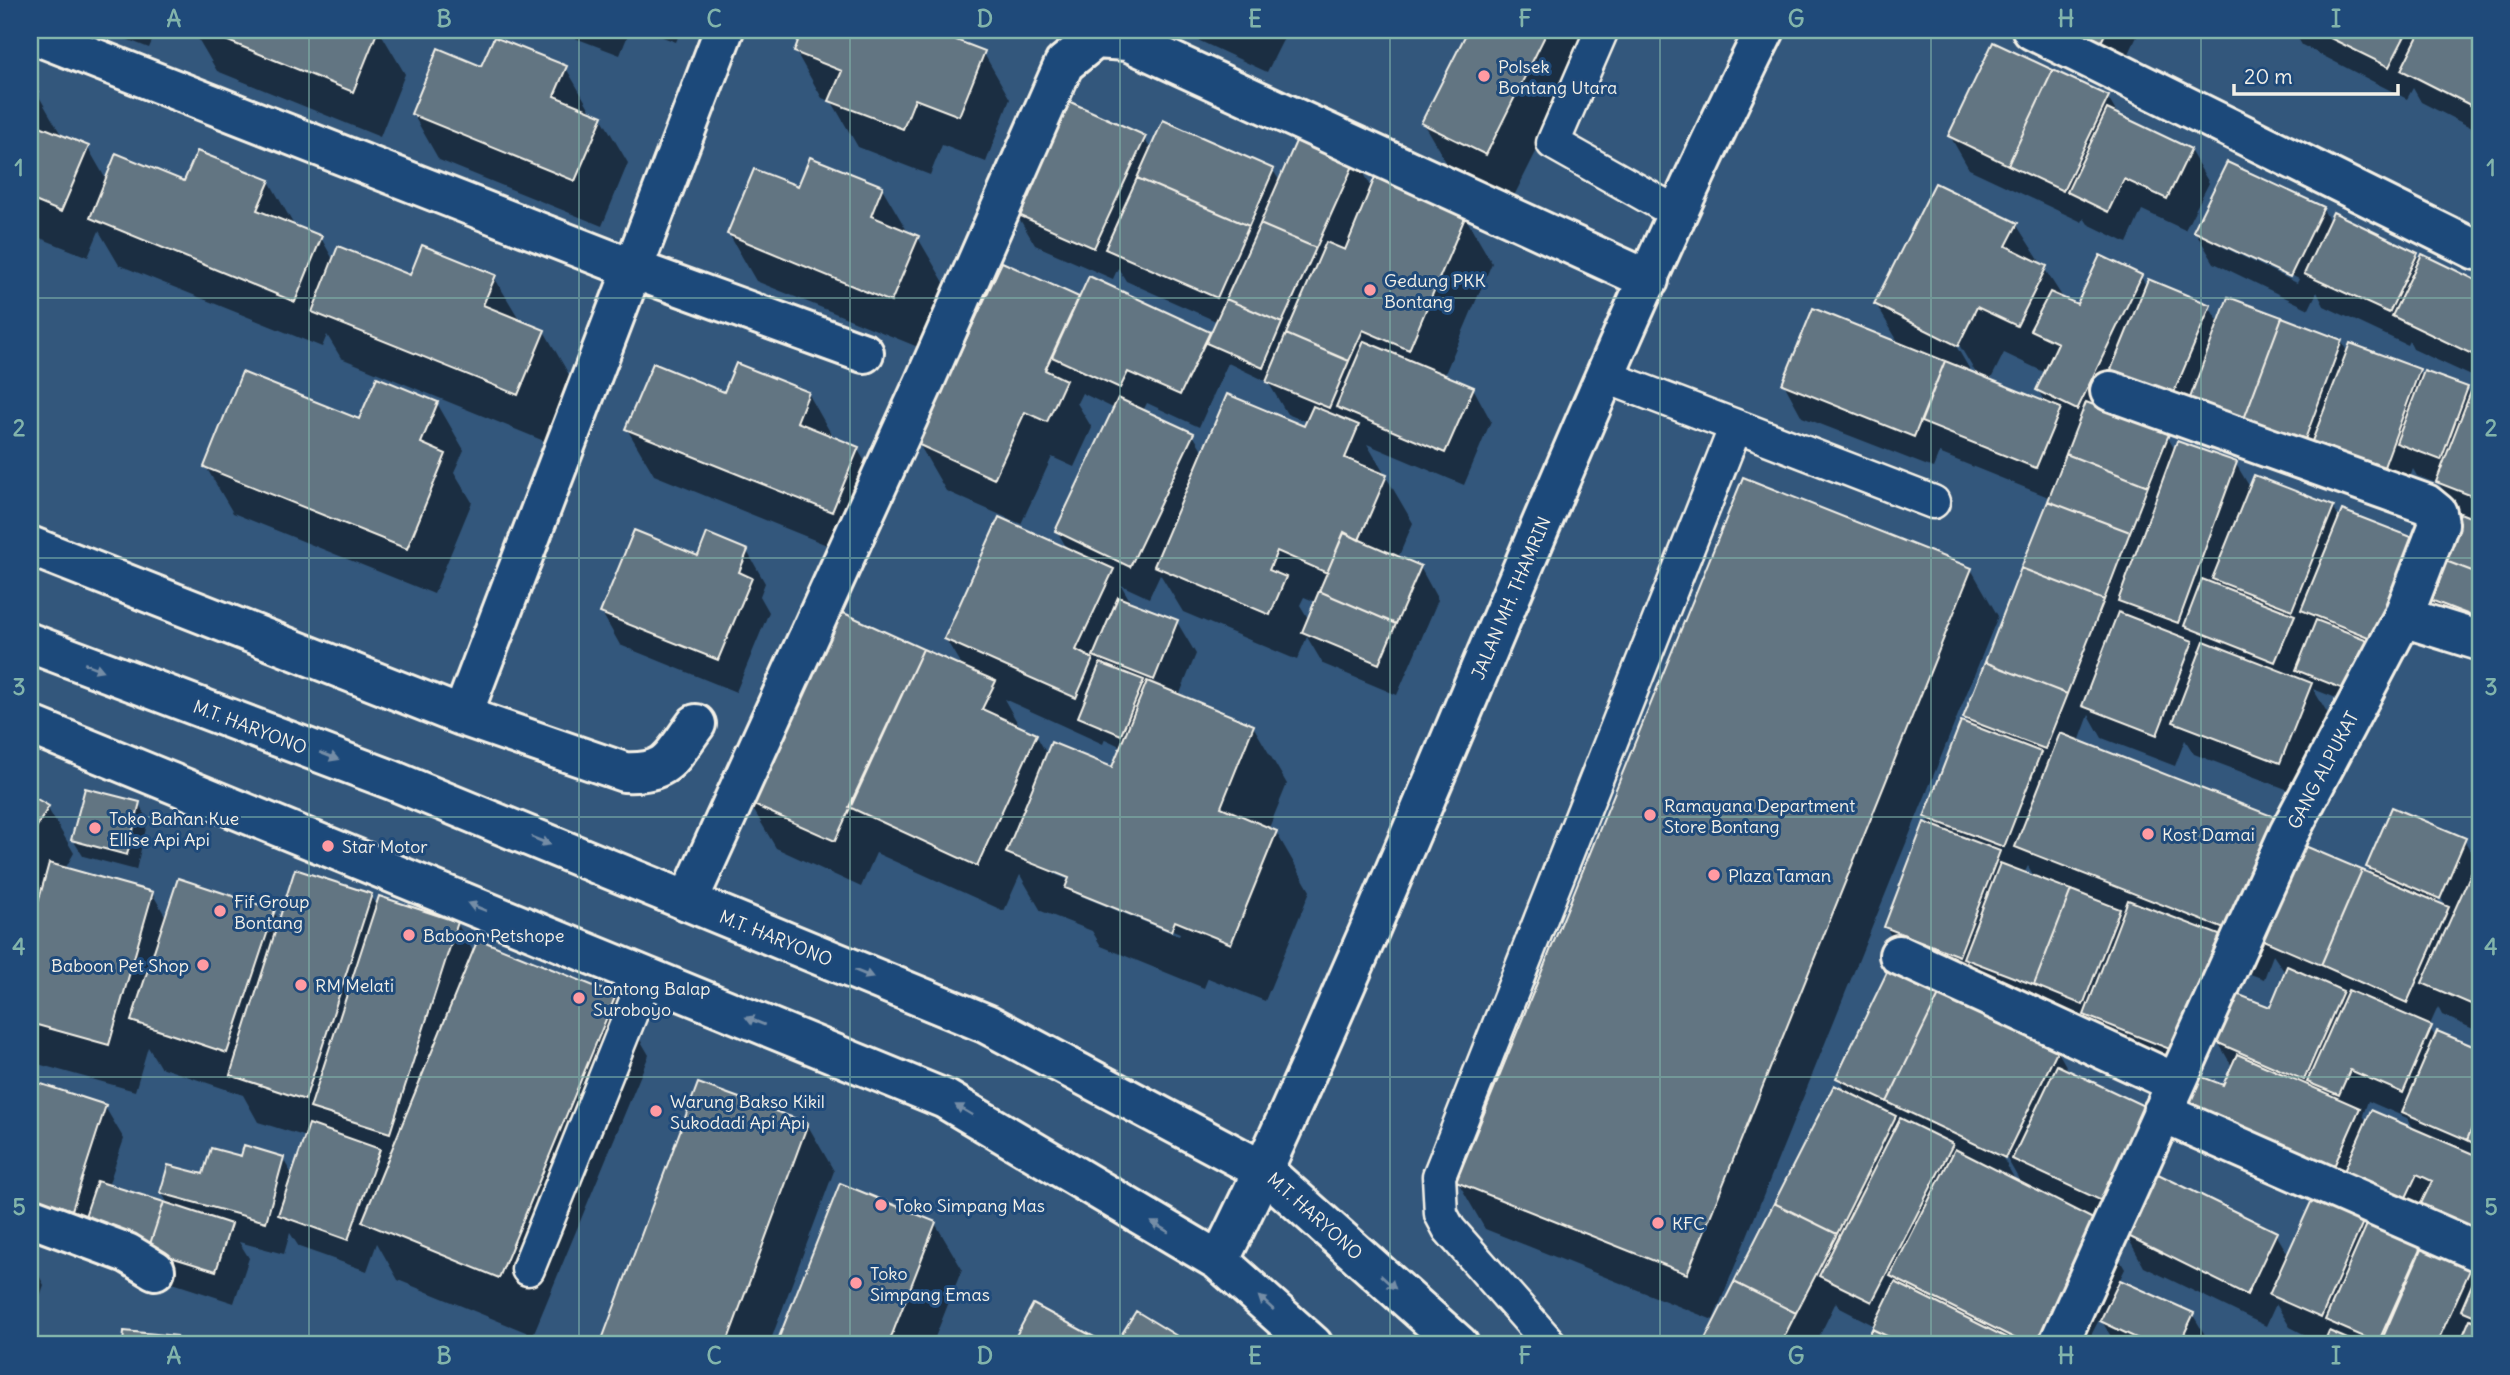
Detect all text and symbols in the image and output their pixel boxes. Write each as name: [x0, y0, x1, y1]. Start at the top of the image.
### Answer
text: A: [167, 4, 182, 33]
text: B: [436, 4, 452, 33]
text: C: [706, 4, 722, 33]
text: D: [977, 4, 993, 33]
text: E: [1248, 4, 1262, 33]
text: F: [1518, 4, 1532, 33]
text: G: [1788, 4, 1804, 33]
text: H: [2058, 4, 2074, 33]
text: I: [2331, 4, 2341, 33]
scale bar: [2234, 52, 2398, 96]
place label: Polsek Bontang Utara: [1498, 55, 1617, 99]
text: 20 m: [2244, 63, 2293, 90]
marker: Polsek Bontang Utara: [1476, 68, 1492, 84]
text: 1: [14, 153, 24, 182]
text: 1: [2486, 153, 2496, 182]
place label: Gedung PKK Bontang: [1384, 269, 1486, 313]
marker: Gedung PKK Bontang: [1362, 282, 1378, 298]
text: 2: [13, 413, 26, 442]
text: 2: [2485, 413, 2498, 442]
street label: JALAN MH. THAMRIN: [1466, 513, 1556, 683]
one-way arrow: [83, 662, 104, 673]
text: 3: [12, 672, 26, 701]
text: 3: [2484, 672, 2498, 701]
street label: M.T. HARYONO: [190, 695, 310, 759]
street label: GANG ALPUKAT: [2282, 707, 2364, 833]
one-way arrow: [319, 751, 340, 762]
place label: Ramayana Department Store Bontang: [1664, 794, 1855, 838]
place label: Toko Bahan Kue Ellise Api Api: [109, 807, 239, 851]
marker: Ramayana Department Store Bontang: [1642, 807, 1658, 823]
marker: Toko Bahan Kue Ellise Api Api: [87, 820, 103, 836]
place label: Kost Damai: [2162, 823, 2255, 846]
marker: Kost Damai: [2140, 826, 2156, 842]
place label: Star Motor: [342, 835, 428, 858]
one-way arrow: [530, 836, 551, 847]
marker: Star Motor: [320, 838, 336, 854]
place label: Plaza Taman: [1728, 864, 1831, 887]
marker: Plaza Taman: [1706, 867, 1722, 883]
place label: Fif Group Bontang: [234, 890, 309, 934]
one-way arrow: [466, 902, 487, 913]
marker: Fif Group Bontang: [212, 903, 228, 919]
street label: M.T. HARYONO: [716, 905, 836, 971]
place label: Baboon Petshope: [423, 924, 565, 947]
marker: Baboon Petshope: [401, 927, 417, 943]
text: 4: [12, 932, 26, 961]
text: 4: [2484, 932, 2498, 961]
place label: Baboon Pet Shop: [51, 954, 189, 977]
marker: Baboon Pet Shop: [195, 957, 211, 973]
one-way arrow: [854, 968, 875, 979]
place label: RM Melati: [315, 974, 394, 997]
marker: RM Melati: [293, 977, 309, 993]
place label: Lontong Balap Suroboyo: [593, 977, 711, 1021]
marker: Lontong Balap Suroboyo: [571, 990, 587, 1006]
one-way arrow: [745, 1016, 766, 1027]
place label: Warung Bakso Kikil Sukodadi Api Api: [670, 1090, 825, 1134]
marker: Warung Bakso Kikil Sukodadi Api Api: [648, 1103, 664, 1119]
one-way arrow: [955, 1104, 974, 1117]
street label: M.T. HARYONO: [1263, 1167, 1367, 1265]
text: 5: [12, 1192, 26, 1221]
text: 5: [2484, 1192, 2498, 1221]
place label: Toko Simpang Mas: [895, 1194, 1045, 1217]
marker: Toko Simpang Mas: [873, 1197, 889, 1213]
place label: KFC: [1672, 1212, 1705, 1235]
marker: KFC: [1650, 1215, 1666, 1231]
one-way arrow: [1151, 1220, 1170, 1233]
place label: Toko Simpang Emas: [870, 1262, 990, 1306]
one-way arrow: [1379, 1274, 1397, 1290]
marker: Toko Simpang Emas: [848, 1275, 864, 1291]
one-way arrow: [1257, 1295, 1275, 1311]
text: A: [167, 1341, 182, 1370]
text: B: [436, 1341, 452, 1370]
text: C: [706, 1341, 722, 1370]
text: D: [977, 1341, 993, 1370]
text: E: [1248, 1341, 1262, 1370]
text: F: [1518, 1341, 1532, 1370]
text: G: [1788, 1341, 1804, 1370]
text: H: [2058, 1341, 2074, 1370]
text: I: [2331, 1341, 2341, 1370]

